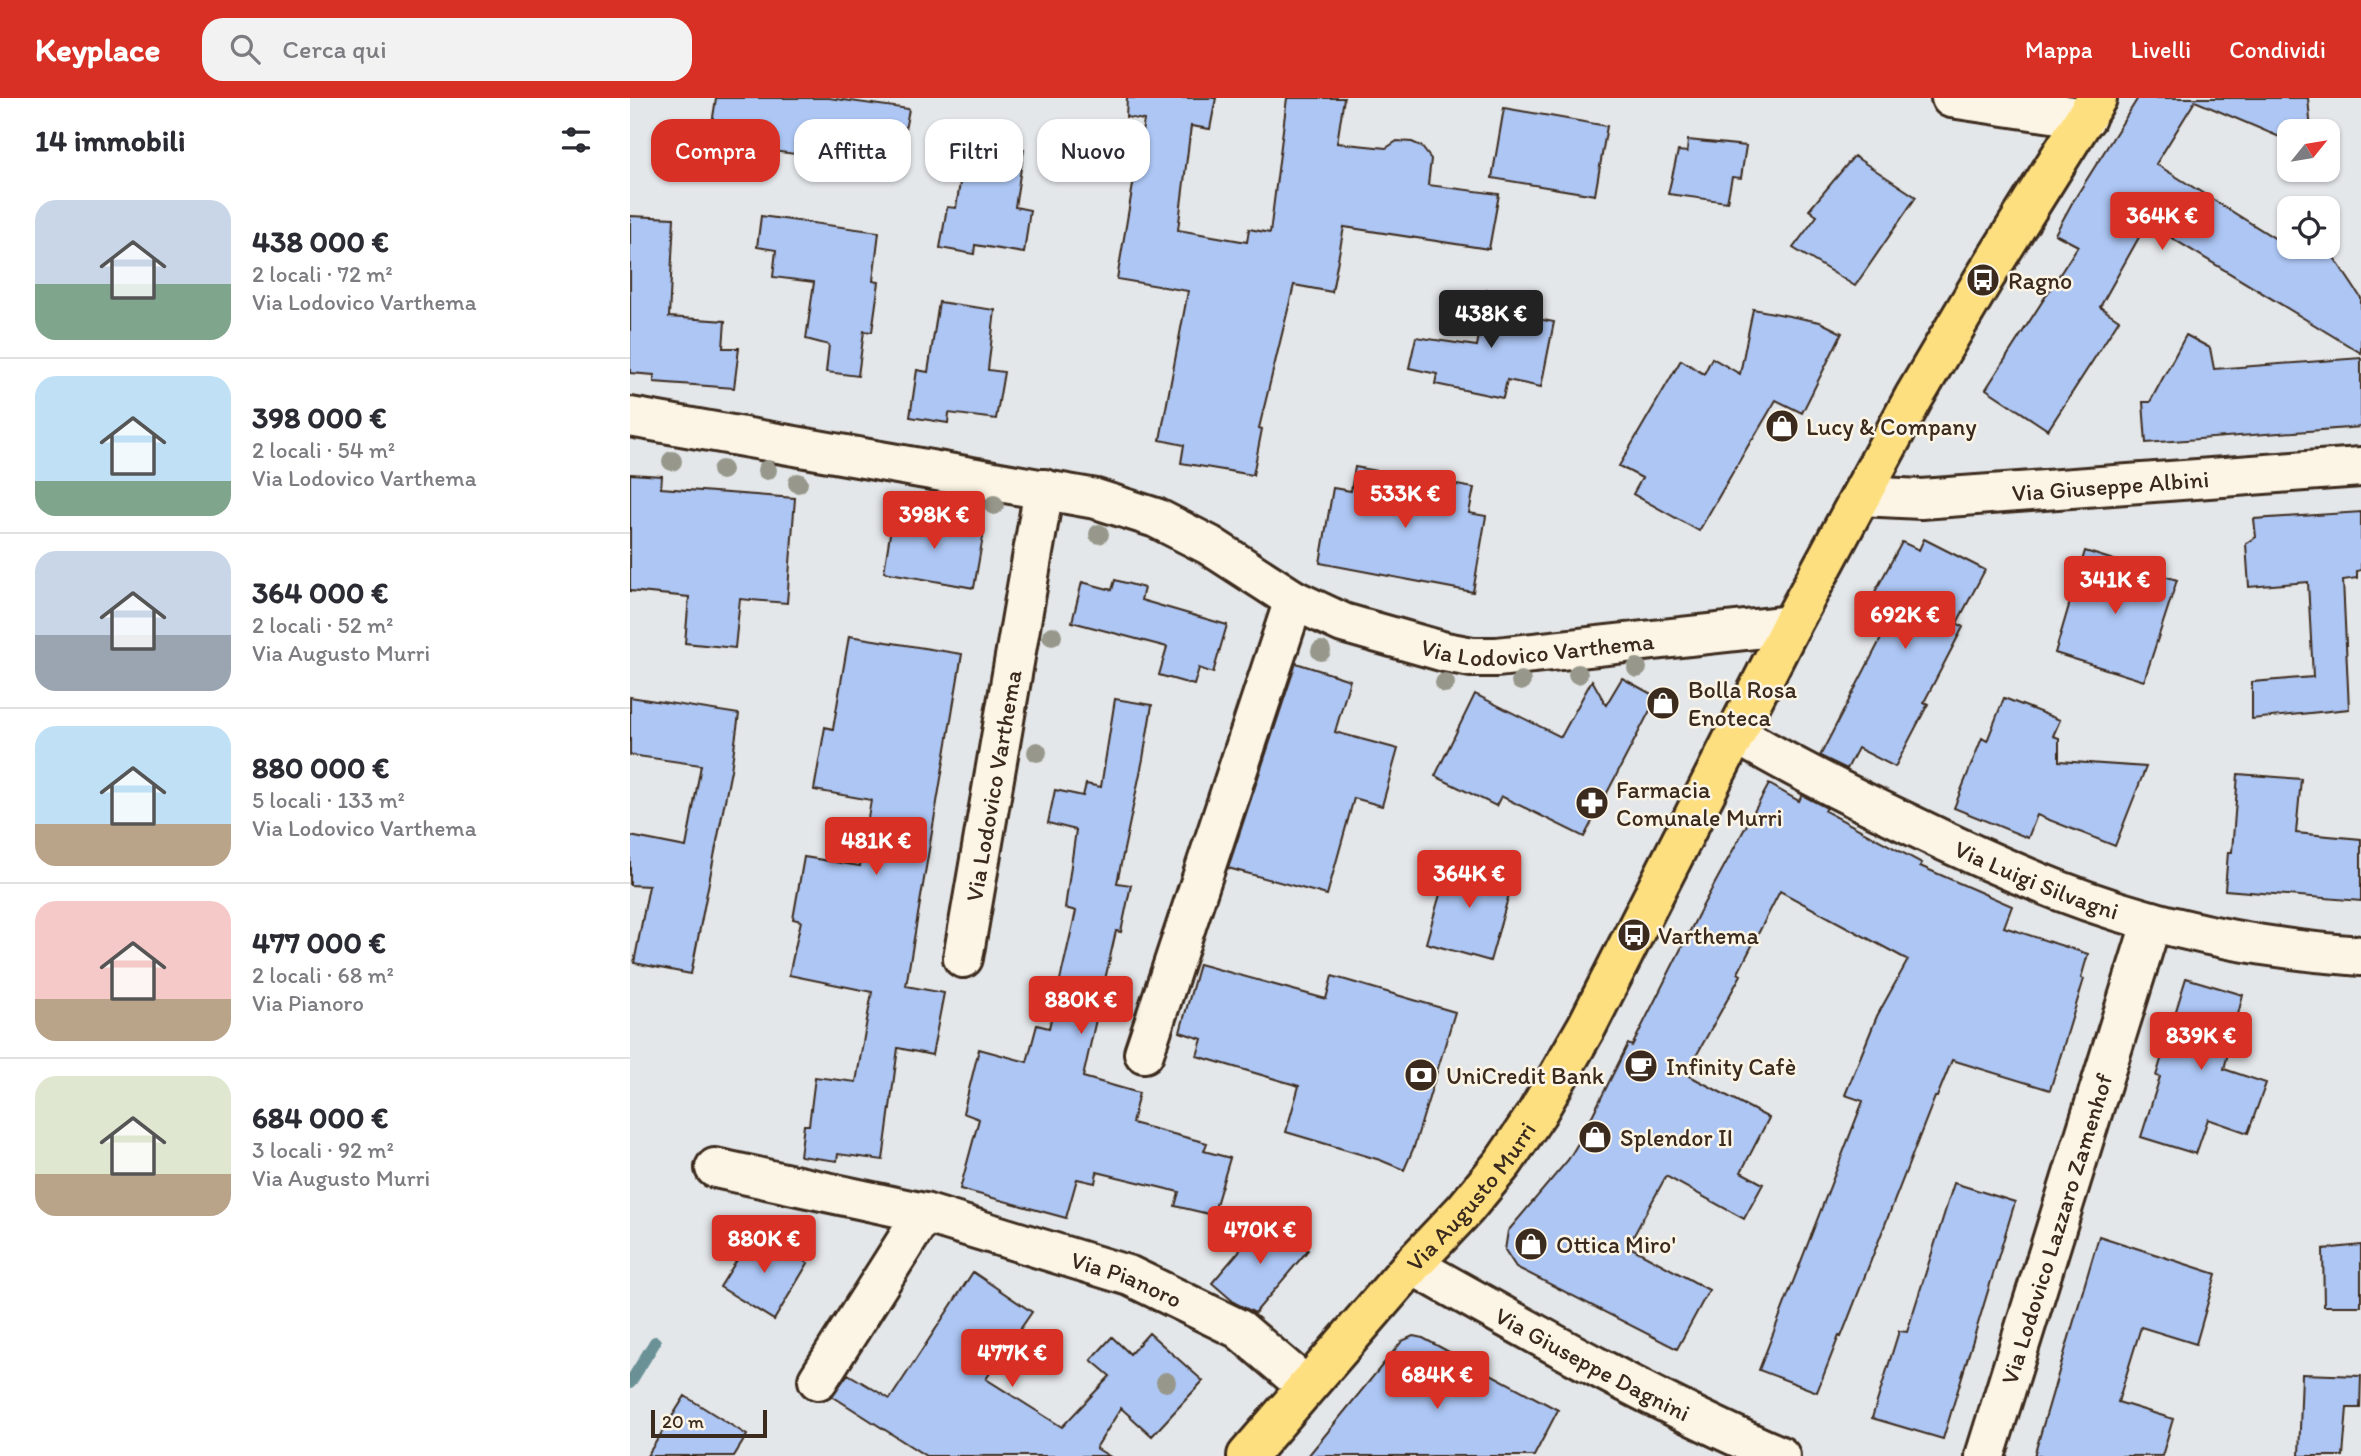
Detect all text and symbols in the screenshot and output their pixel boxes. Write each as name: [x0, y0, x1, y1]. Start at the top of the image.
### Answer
search box: [202, 18, 692, 81]
text: Keyplace: [35, 30, 160, 69]
icon: search: [226, 30, 264, 68]
text: Cerca qui: [282, 33, 387, 65]
text: Mappa: [2025, 35, 2093, 64]
text: Livelli: [2131, 35, 2191, 64]
text: Condividi: [2229, 35, 2326, 64]
chip: Compra: [651, 119, 780, 182]
chip: Affitta: [794, 119, 911, 182]
chip: Filtri: [925, 119, 1023, 182]
chip: Nuovo: [1037, 119, 1150, 182]
north arrow: [2277, 119, 2340, 182]
map controls: [2277, 119, 2340, 259]
icon: filters: [557, 121, 595, 159]
text: 14 immobili: [35, 122, 185, 159]
pin: 364K €: [2105, 192, 2219, 252]
button: locate: [2277, 196, 2340, 259]
text: 364K €: [2126, 201, 2198, 229]
text: 438 000 €: [252, 223, 389, 260]
icon: home: [91, 228, 175, 312]
text: 2 locali · 72 m²: [252, 260, 393, 288]
bus stop icon: Ragno: [1964, 261, 2002, 299]
place label: Ragno: [2008, 266, 2072, 295]
text: Via Lodovico Varthema: [252, 288, 477, 316]
pin: 438K €: [1434, 290, 1548, 350]
text: 438K €: [1455, 299, 1527, 327]
text: 398 000 €: [252, 399, 387, 436]
icon: home: [91, 404, 175, 488]
shop icon: Lucy & Company: [1763, 407, 1801, 445]
place label: Lucy & Company: [1806, 412, 1977, 441]
text: 2 locali · 54 m²: [252, 436, 395, 464]
text: Via Lodovico Varthema: [252, 464, 477, 492]
street label: Via Giuseppe Albini: [2011, 464, 2210, 507]
pin: 533K €: [1348, 470, 1462, 530]
text: 533K €: [1370, 479, 1440, 507]
pin: 398K €: [877, 491, 991, 551]
text: 398K €: [899, 500, 969, 528]
pin: 341K €: [2058, 556, 2172, 616]
text: 341K €: [2080, 565, 2150, 593]
text: 364 000 €: [252, 574, 388, 611]
icon: home: [91, 579, 175, 663]
pin: 692K €: [1848, 592, 1962, 651]
text: 692K €: [1870, 600, 1940, 628]
text: 2 locali · 52 m²: [252, 611, 393, 639]
street label: Via Lodovico Varthema: [1418, 625, 1656, 672]
text: Via Augusto Murri: [252, 639, 430, 667]
street label: Via Lodovico Varthema: [959, 667, 1027, 904]
place label: Bolla Rosa Enoteca: [1688, 675, 1797, 732]
shop icon: Bolla Rosa Enoteca: [1644, 684, 1682, 722]
text: 880 000 €: [252, 749, 389, 786]
icon: home: [91, 754, 175, 838]
place label: Farmacia Comunale Murri: [1616, 775, 1783, 832]
pharmacy icon: Farmacia Comunale Murri: [1573, 784, 1611, 822]
text: 5 locali · 133 m²: [252, 786, 405, 814]
text: Via Lodovico Varthema: [252, 814, 477, 842]
pin: 481K €: [819, 818, 933, 877]
text: 481K €: [841, 826, 911, 854]
street label: Via Luigi Silvagni: [1950, 833, 2122, 925]
pin: 364K €: [1412, 850, 1526, 910]
text: 364K €: [1433, 859, 1505, 887]
bus stop icon: Varthema: [1615, 916, 1653, 954]
place label: Varthema: [1658, 921, 1760, 950]
text: 477 000 €: [252, 924, 386, 961]
icon: home: [91, 929, 175, 1013]
text: 2 locali · 68 m²: [252, 961, 394, 989]
pin: 880K €: [1024, 976, 1138, 1036]
text: 880K €: [1045, 985, 1117, 1013]
text: Via Pianoro: [252, 989, 364, 1017]
pin: 839K €: [2144, 1012, 2258, 1072]
text: 839K €: [2166, 1021, 2236, 1049]
cafe icon: Infinity Cafè: [1622, 1047, 1660, 1085]
place label: Infinity Cafè: [1666, 1052, 1796, 1081]
bank icon: UniCredit Bank: [1402, 1056, 1440, 1094]
place label: UniCredit Bank: [1446, 1061, 1605, 1090]
street label: Via Lodovico Lazzaro Zamenhof: [1994, 1069, 2118, 1388]
text: 684 000 €: [252, 1099, 388, 1136]
icon: home: [91, 1104, 175, 1188]
street label: Via Augusto Murri: [1400, 1116, 1541, 1277]
shop icon: Splendor II: [1576, 1118, 1614, 1156]
place label: Splendor II: [1620, 1123, 1733, 1152]
text: 3 locali · 92 m²: [252, 1136, 394, 1164]
text: Via Augusto Murri: [252, 1164, 430, 1192]
pin: 470K €: [1203, 1206, 1317, 1266]
text: 470K €: [1224, 1215, 1296, 1243]
pin: 880K €: [707, 1216, 821, 1275]
text: 880K €: [728, 1224, 800, 1252]
shop icon: Ottica Miro': [1512, 1225, 1550, 1263]
place label: Ottica Miro': [1556, 1230, 1676, 1259]
street label: Via Pianoro: [1068, 1244, 1187, 1314]
street label: Via Giuseppe Dagnini: [1490, 1300, 1695, 1427]
pin: 477K €: [955, 1330, 1069, 1389]
text: 477K €: [977, 1338, 1047, 1366]
pin: 684K €: [1380, 1352, 1494, 1411]
text: 684K €: [1401, 1360, 1473, 1388]
scale bar: [651, 1407, 766, 1439]
text: 20 m: [662, 1410, 704, 1433]

